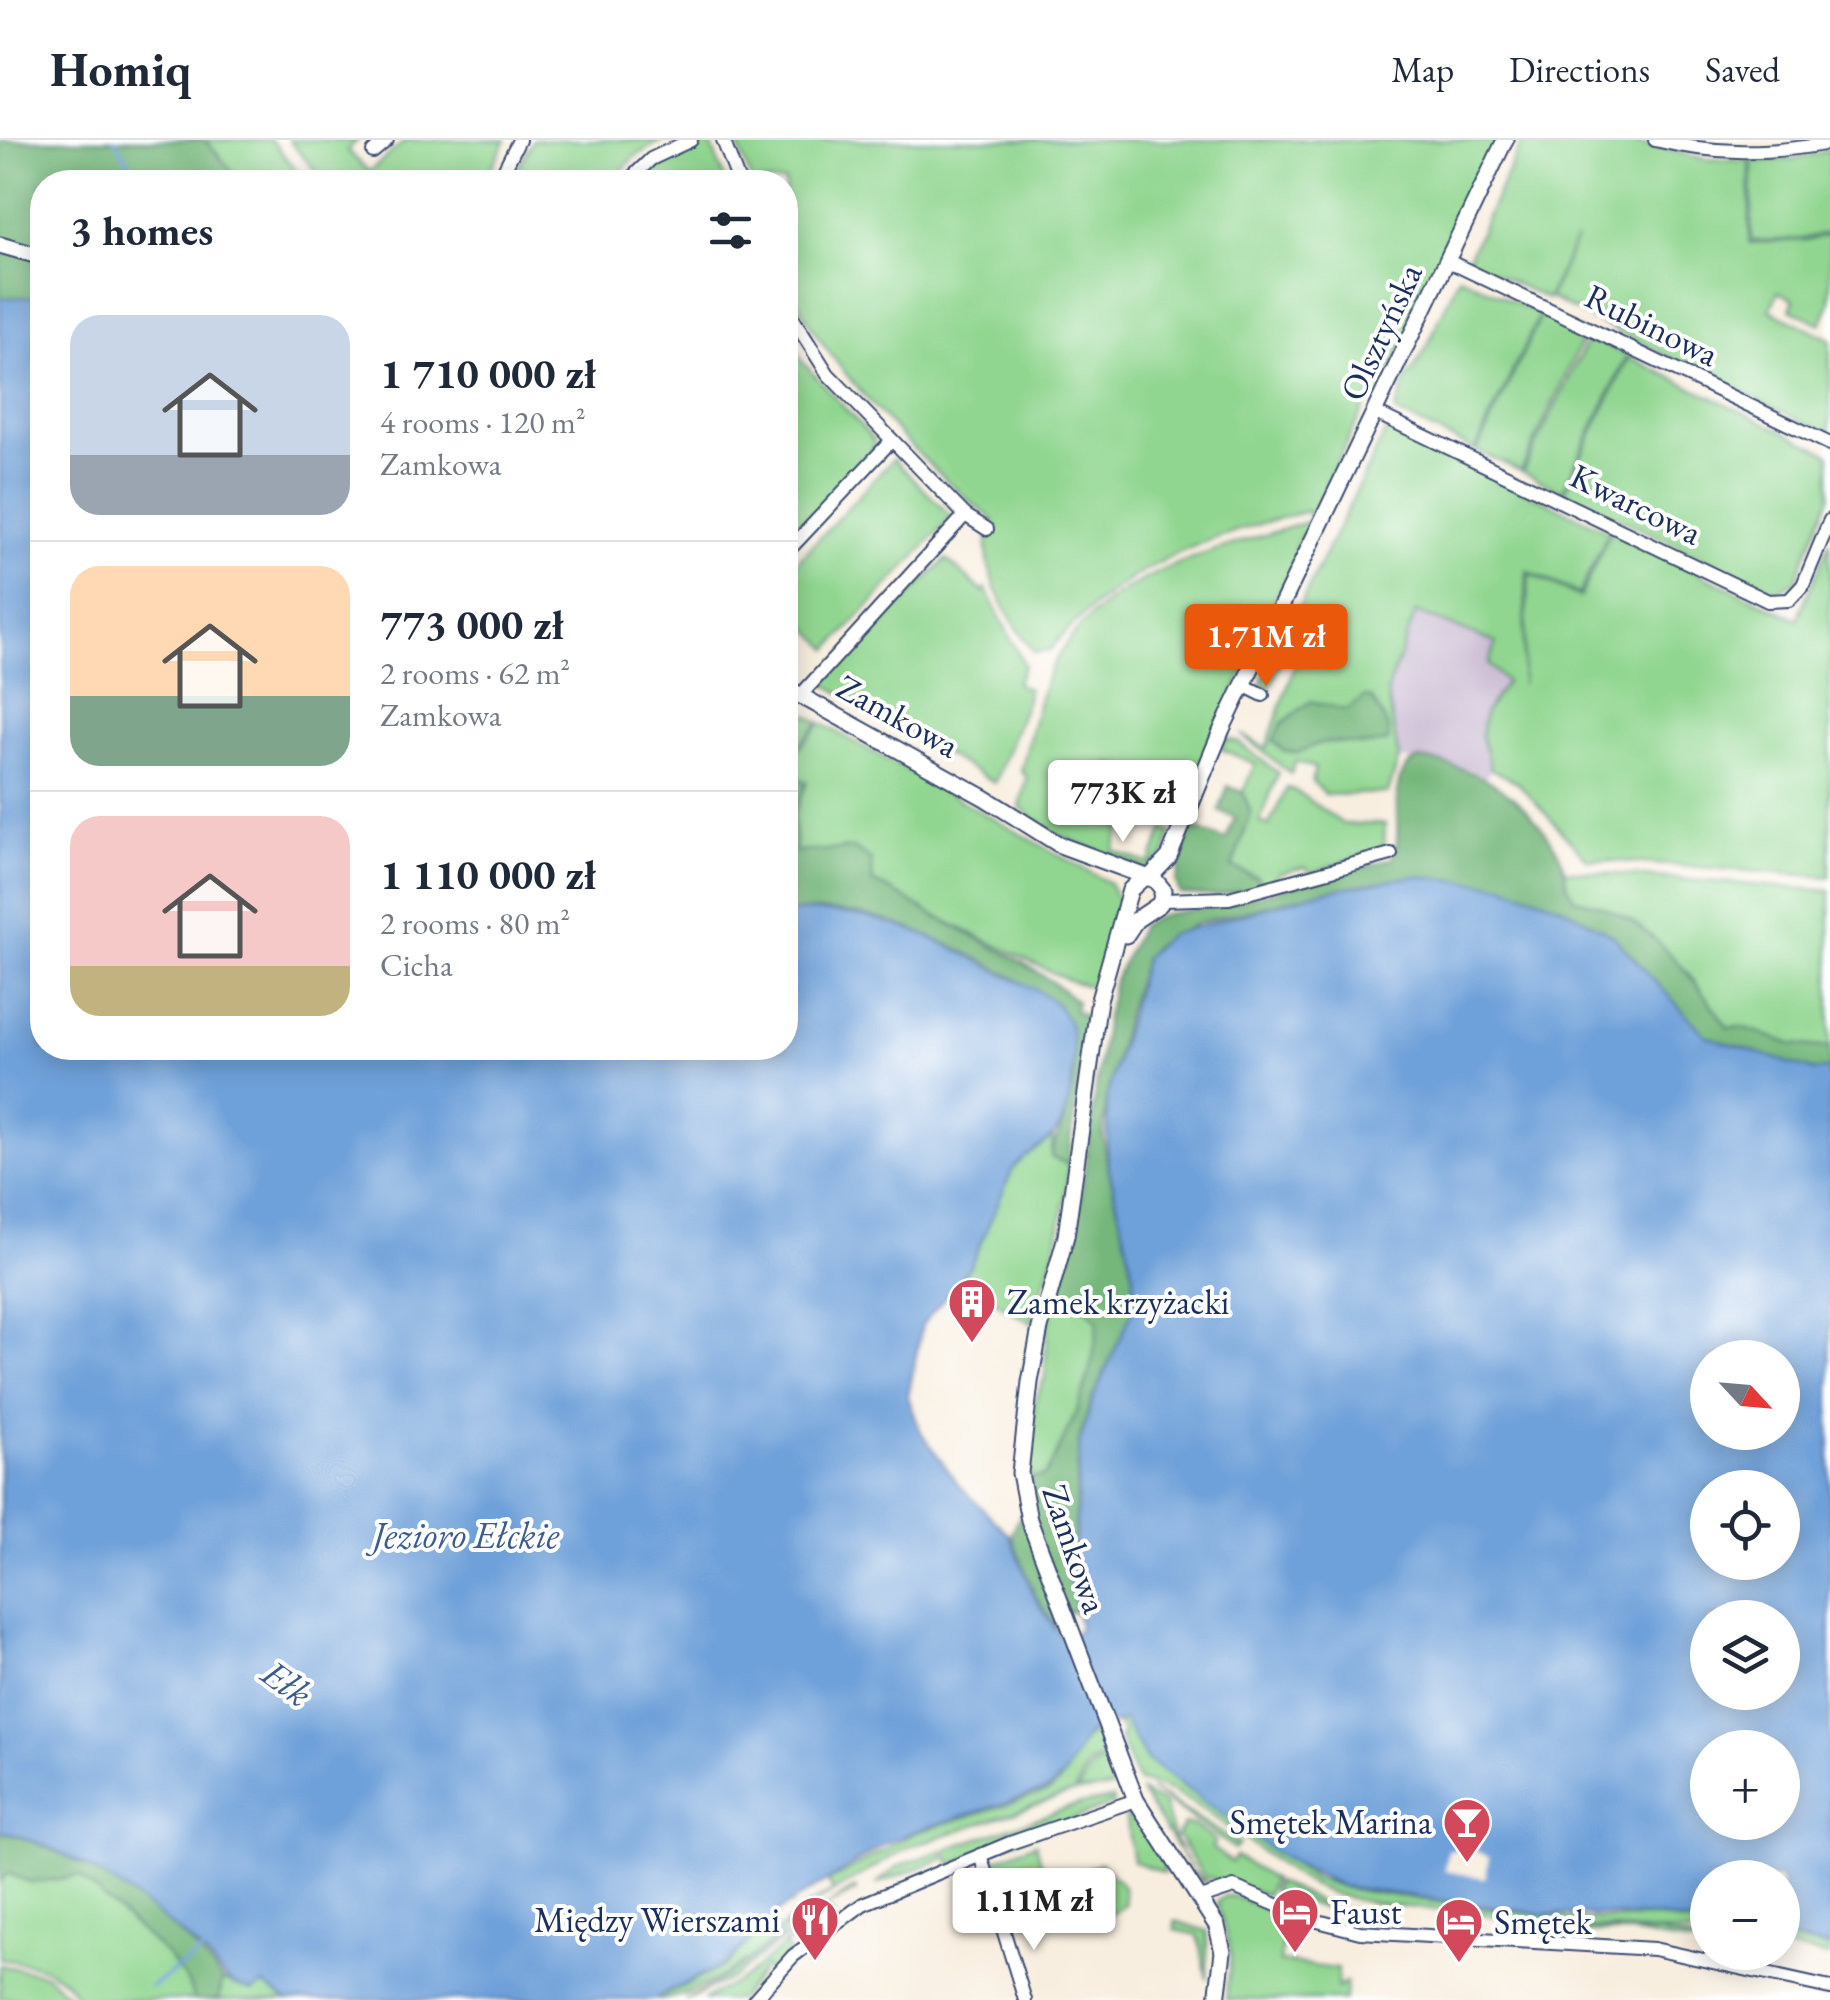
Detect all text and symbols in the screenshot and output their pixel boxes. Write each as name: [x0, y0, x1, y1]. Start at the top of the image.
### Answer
text: Homiq: [50, 38, 191, 100]
text: Map: [1391, 47, 1454, 92]
text: Directions: [1509, 47, 1650, 92]
text: Saved: [1705, 47, 1780, 92]
text: 3 homes: [70, 203, 213, 258]
icon: filters: [703, 203, 758, 258]
street label: Olsztyńska: [1329, 256, 1432, 408]
street label: Rubinowa: [1578, 273, 1726, 376]
text: 1 710 000 zł: [380, 346, 596, 401]
icon: home: [150, 355, 270, 475]
text: 4 rooms · 120 m²: [380, 401, 586, 443]
text: Zamkowa: [380, 443, 502, 485]
street label: Kwarcowa: [1563, 452, 1709, 555]
text: 773 000 zł: [380, 597, 564, 652]
pin: 1.71M zł: [1163, 604, 1369, 689]
icon: home: [150, 606, 270, 726]
text: 1.71M zł: [1207, 615, 1325, 657]
text: 2 rooms · 62 m²: [380, 652, 570, 694]
street label: Zamkowa: [829, 664, 967, 767]
text: Zamkowa: [380, 694, 502, 736]
pin: 773K zł: [1031, 760, 1215, 845]
text: 773K zł: [1070, 771, 1176, 813]
text: 1 110 000 zł: [380, 847, 596, 902]
icon: home: [150, 856, 270, 976]
text: 2 rooms · 80 m²: [380, 902, 570, 944]
text: Cicha: [380, 944, 453, 986]
building icon: Zamek krzyżacki: [946, 1276, 998, 1344]
place label: Zamek krzyżacki: [1007, 1279, 1229, 1324]
north arrow: [1690, 1340, 1800, 1450]
map controls: [1690, 1340, 1800, 1970]
button: locate: [1690, 1470, 1800, 1580]
street label: Zamkowa: [1033, 1479, 1118, 1619]
water label: Jezioro Ełckie: [366, 1510, 560, 1559]
button: layers: [1690, 1600, 1800, 1710]
water label: Ełk: [251, 1647, 322, 1717]
button: +: [1690, 1730, 1800, 1840]
bar icon: Smętek Marina: [1441, 1796, 1493, 1864]
place label: Smętek Marina: [1230, 1799, 1432, 1844]
button: −: [1690, 1860, 1800, 1970]
pin: 1.11M zł: [931, 1868, 1137, 1953]
text: 1.11M zł: [975, 1879, 1093, 1921]
hotel icon: Faust: [1269, 1886, 1321, 1954]
place label: Faust: [1330, 1889, 1402, 1934]
restaurant icon: Między Wierszami: [789, 1894, 841, 1962]
hotel icon: Smętek: [1433, 1896, 1485, 1964]
place label: Między Wierszami: [534, 1897, 780, 1942]
place label: Smętek: [1494, 1899, 1593, 1944]

